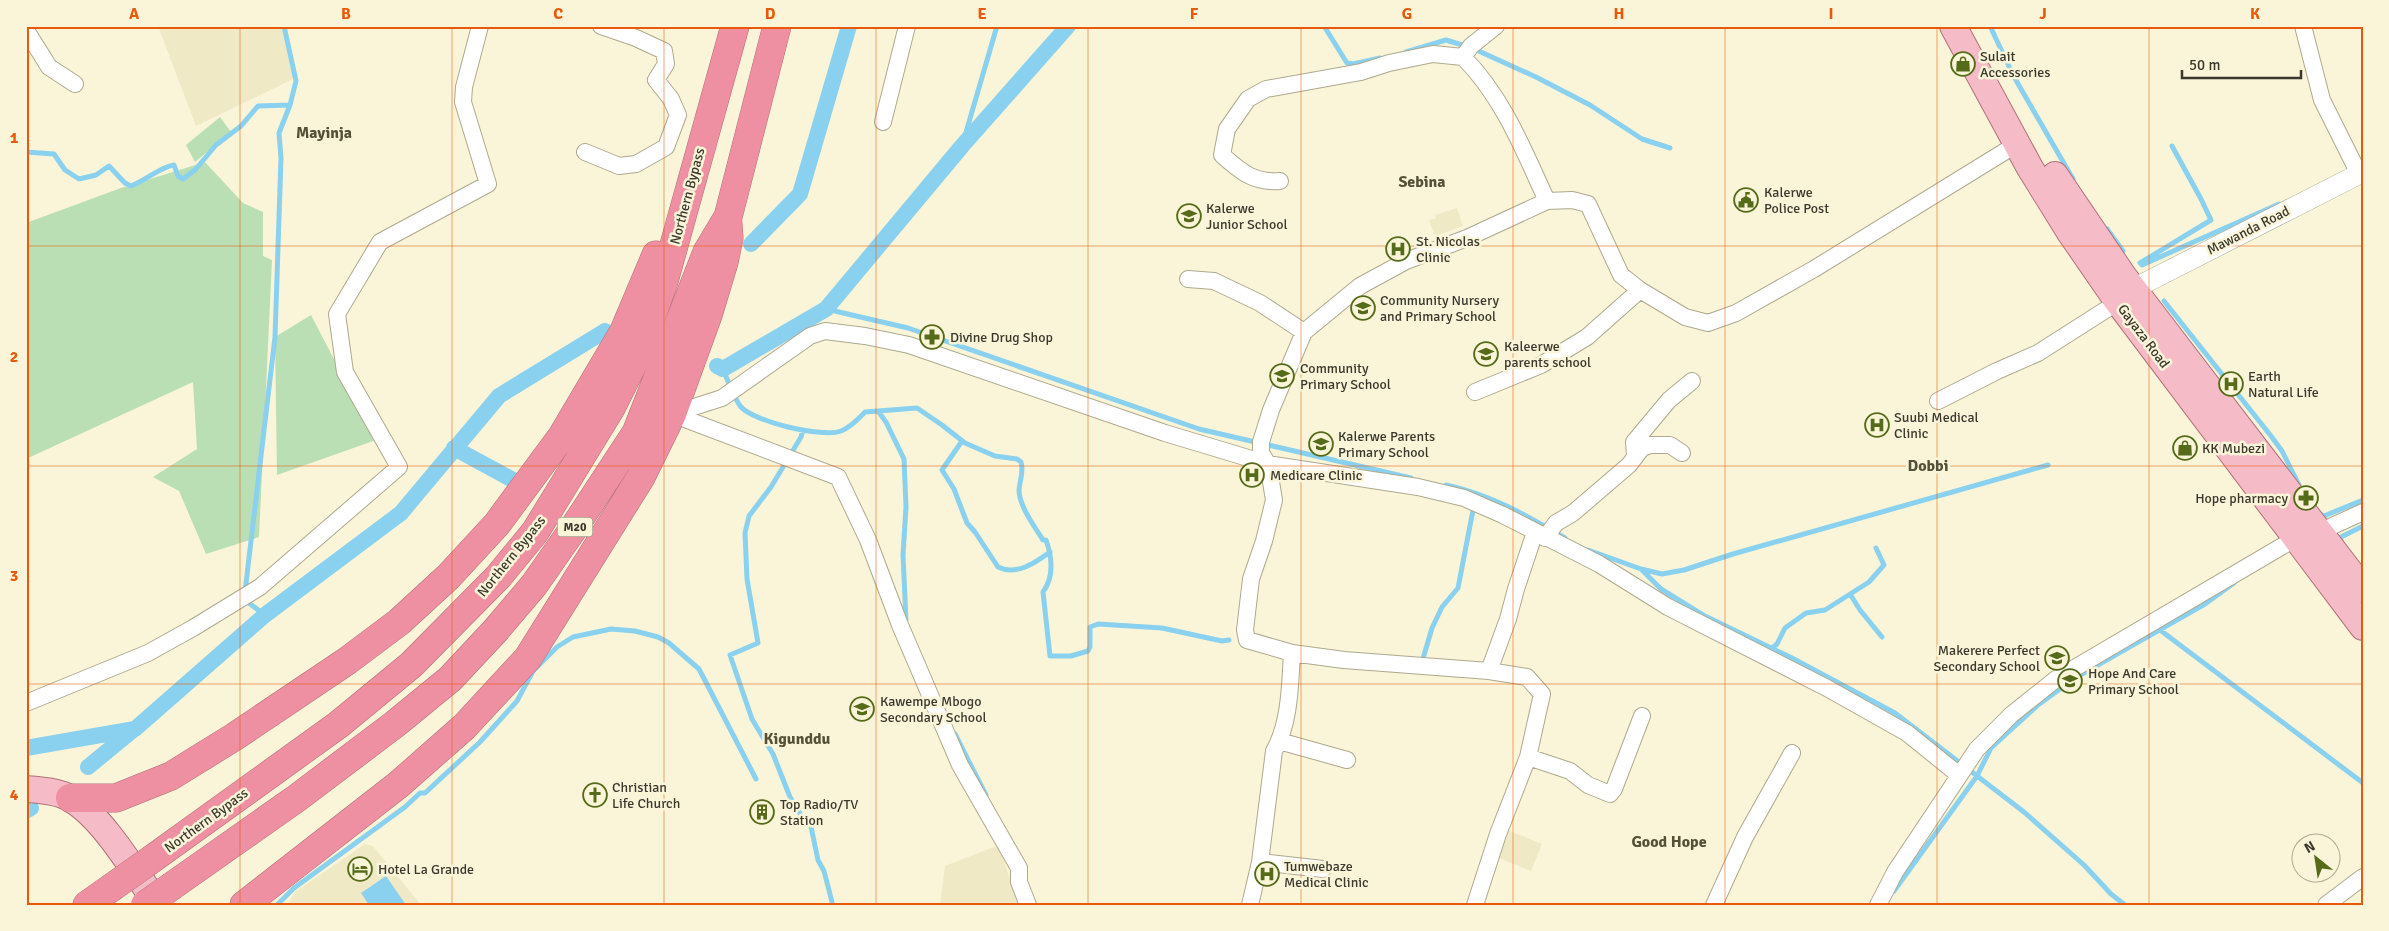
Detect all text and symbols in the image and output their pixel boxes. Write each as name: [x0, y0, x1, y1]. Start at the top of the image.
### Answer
text: A: [129, 4, 140, 24]
text: B: [341, 4, 351, 24]
text: C: [553, 4, 563, 24]
text: D: [765, 4, 776, 24]
text: E: [977, 4, 987, 24]
text: F: [1190, 4, 1199, 24]
text: G: [1402, 4, 1412, 24]
text: H: [1614, 4, 1624, 24]
text: I: [1828, 4, 1834, 24]
text: J: [2039, 4, 2047, 24]
text: K: [2250, 4, 2260, 24]
place label: Sulait Accessories: [1980, 48, 2050, 81]
scale bar: [2182, 48, 2300, 80]
shop icon: Sulait Accessories: [1950, 51, 1976, 77]
text: 50 m: [2189, 56, 2220, 74]
district label: Mayinja: [296, 123, 352, 143]
text: 1: [10, 128, 19, 148]
street label: Northern Bypass: [666, 146, 709, 246]
district label: Sebina: [1398, 172, 1446, 192]
place label: Kalerwe Police Post: [1764, 184, 1829, 217]
public building icon: Kalerwe Police Post: [1733, 187, 1759, 213]
place label: Kalerwe Junior School: [1206, 200, 1288, 233]
street label: Mawanda Road: [2204, 202, 2292, 259]
school or university icon: Kalerwe Junior School: [1176, 203, 1202, 229]
place label: St. Nicolas Clinic: [1416, 233, 1480, 266]
hospital icon: St. Nicolas Clinic: [1385, 236, 1411, 262]
place label: Community Nursery and Primary School: [1380, 292, 1500, 325]
school or university icon: Community Nursery and Primary School: [1350, 295, 1376, 321]
street label: Gayaza Road: [2114, 301, 2173, 372]
pharmacy icon: Divine Drug Shop: [919, 324, 945, 350]
place label: Divine Drug Shop: [950, 329, 1053, 346]
place label: Kaleerwe parents school: [1504, 338, 1591, 371]
school or university icon: Kaleerwe parents school: [1473, 341, 1499, 367]
text: 2: [10, 347, 18, 367]
place label: Community Primary School: [1300, 360, 1391, 393]
school or university icon: Community Primary School: [1269, 363, 1295, 389]
place label: Earth Natural Life: [2248, 368, 2319, 401]
hospital icon: Earth Natural Life: [2218, 371, 2244, 397]
place label: Suubi Medical Clinic: [1894, 409, 1979, 442]
hospital icon: Suubi Medical Clinic: [1864, 412, 1890, 438]
place label: Kalerwe Parents Primary School: [1338, 428, 1435, 461]
school or university icon: Kalerwe Parents Primary School: [1308, 431, 1334, 457]
shop icon: KK Mubezi: [2172, 435, 2198, 461]
place label: KK Mubezi: [2202, 440, 2265, 457]
district label: Dobbi: [1908, 456, 1948, 476]
hospital icon: Medicare Clinic: [1239, 462, 1265, 488]
place label: Medicare Clinic: [1270, 467, 1363, 484]
pharmacy icon: Hope pharmacy: [2293, 485, 2319, 511]
place label: Hope pharmacy: [2195, 490, 2288, 507]
street label: Northern Bypass: [474, 512, 549, 600]
road number: M20: [558, 518, 592, 536]
text: 3: [10, 566, 18, 586]
place label: Makerere Perfect Secondary School: [1933, 642, 2040, 675]
school or university icon: Makerere Perfect Secondary School: [2044, 645, 2070, 671]
place label: Hope And Care Primary School: [2088, 665, 2179, 698]
school or university icon: Hope And Care Primary School: [2057, 668, 2083, 694]
place label: Kawempe Mbogo Secondary School: [880, 693, 987, 726]
school or university icon: Kawempe Mbogo Secondary School: [849, 696, 875, 722]
district label: Kigunddu: [764, 729, 831, 749]
place label: Christian Life Church: [612, 779, 680, 812]
church icon: Christian Life Church: [582, 782, 608, 808]
street label: Northern Bypass: [161, 784, 251, 856]
text: 4: [10, 785, 19, 805]
place label: Top Radio/TV Station: [780, 796, 858, 829]
building icon: Top Radio/TV Station: [749, 799, 775, 825]
district label: Good Hope: [1631, 832, 1707, 852]
north arrow: [2292, 834, 2342, 884]
text: N: [2301, 837, 2318, 857]
hotel icon: Hotel La Grande: [347, 856, 373, 882]
place label: Tumwebaze Medical Clinic: [1284, 858, 1369, 891]
place label: Hotel La Grande: [378, 861, 474, 878]
hospital icon: Tumwebaze Medical Clinic: [1254, 861, 1280, 887]

